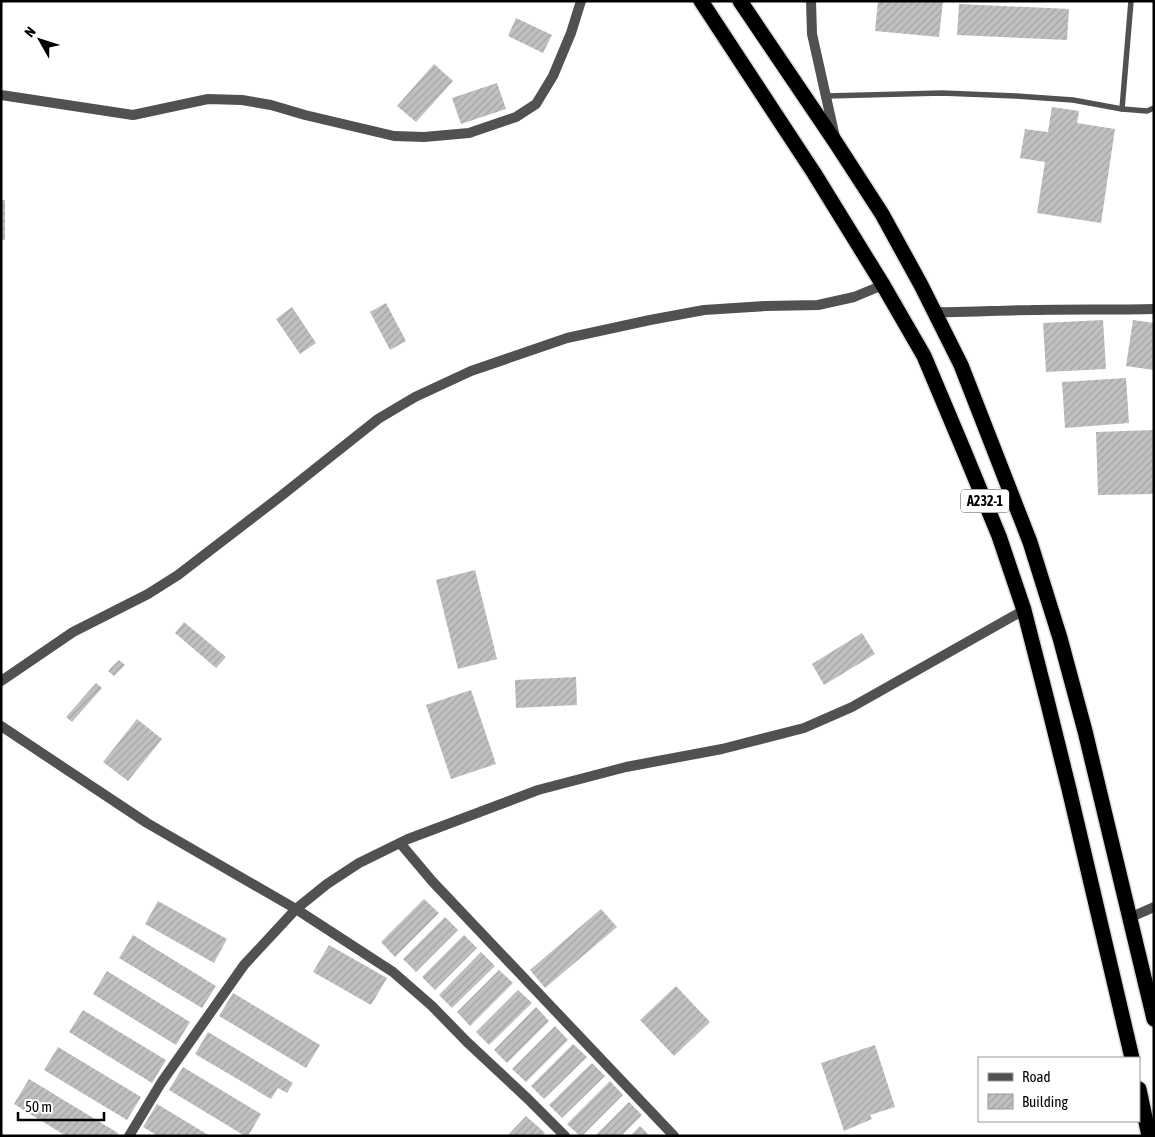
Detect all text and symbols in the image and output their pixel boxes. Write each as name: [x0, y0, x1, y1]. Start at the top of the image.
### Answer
north arrow: [15, 15, 65, 65]
text: N: [21, 24, 39, 40]
road number: A232-1: [961, 490, 1009, 512]
legend: [978, 1057, 1140, 1122]
text: Road: [1022, 1068, 1051, 1085]
scale bar: [18, 1090, 104, 1122]
text: Building: [1022, 1093, 1068, 1110]
text: 50 m: [25, 1098, 52, 1115]

